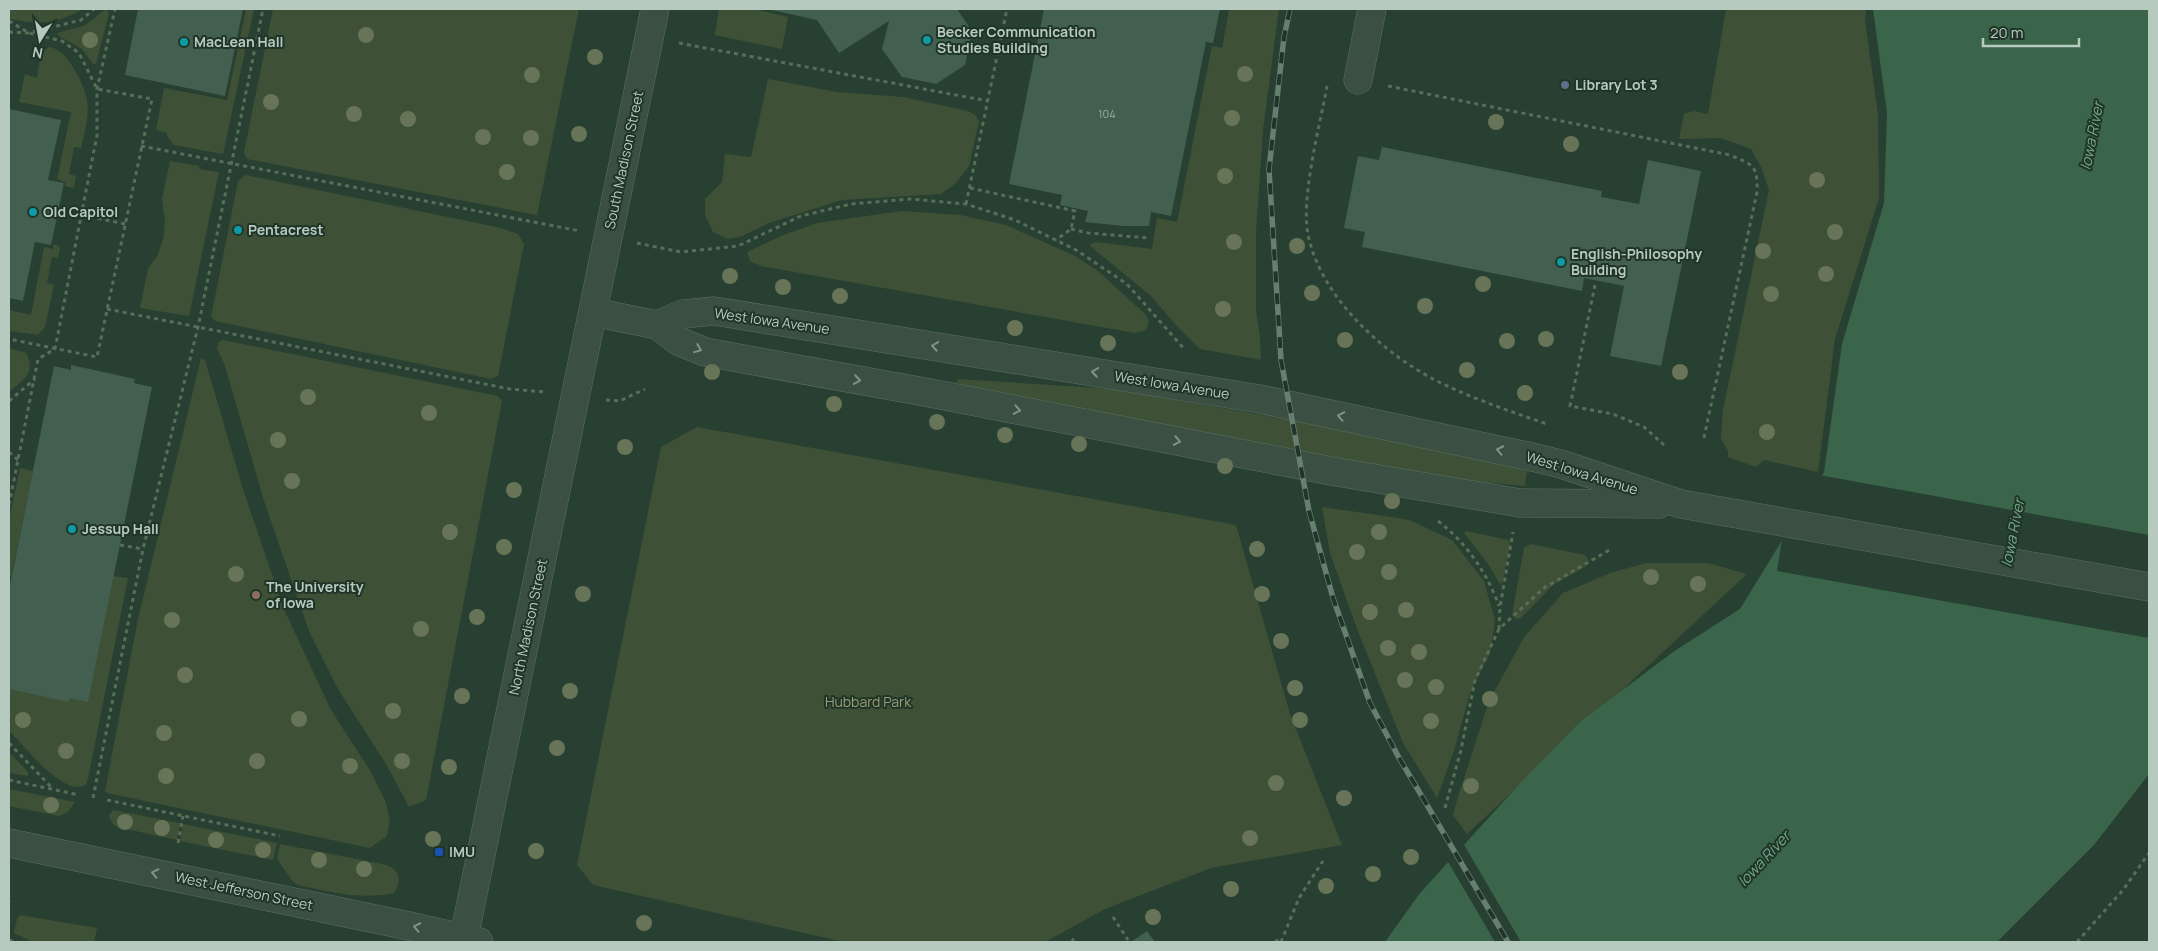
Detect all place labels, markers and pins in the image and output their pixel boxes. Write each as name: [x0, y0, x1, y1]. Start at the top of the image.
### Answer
place label: Becker Communication Studies Building: [937, 22, 1096, 57]
place label: MacLean Hall: [194, 32, 284, 51]
marker: Becker Communication Studies Building: [921, 34, 933, 46]
marker: MacLean Hall: [178, 36, 190, 48]
place label: Library Lot 3: [1575, 75, 1658, 94]
marker: Library Lot 3: [1559, 79, 1571, 91]
place label: Old Capitol: [43, 202, 118, 221]
marker: Old Capitol: [27, 206, 39, 218]
place label: Pentacrest: [248, 220, 324, 239]
marker: Pentacrest: [232, 224, 244, 236]
place label: English-Philosophy Building: [1571, 244, 1702, 279]
marker: English-Philosophy Building: [1555, 256, 1567, 268]
place label: Jessup Hall: [82, 519, 159, 538]
marker: Jessup Hall: [66, 523, 78, 535]
place label: The University of Iowa: [266, 577, 364, 612]
marker: The University of Iowa: [250, 589, 262, 601]
place label: IMU: [449, 842, 475, 861]
marker: IMU: [433, 846, 445, 858]

